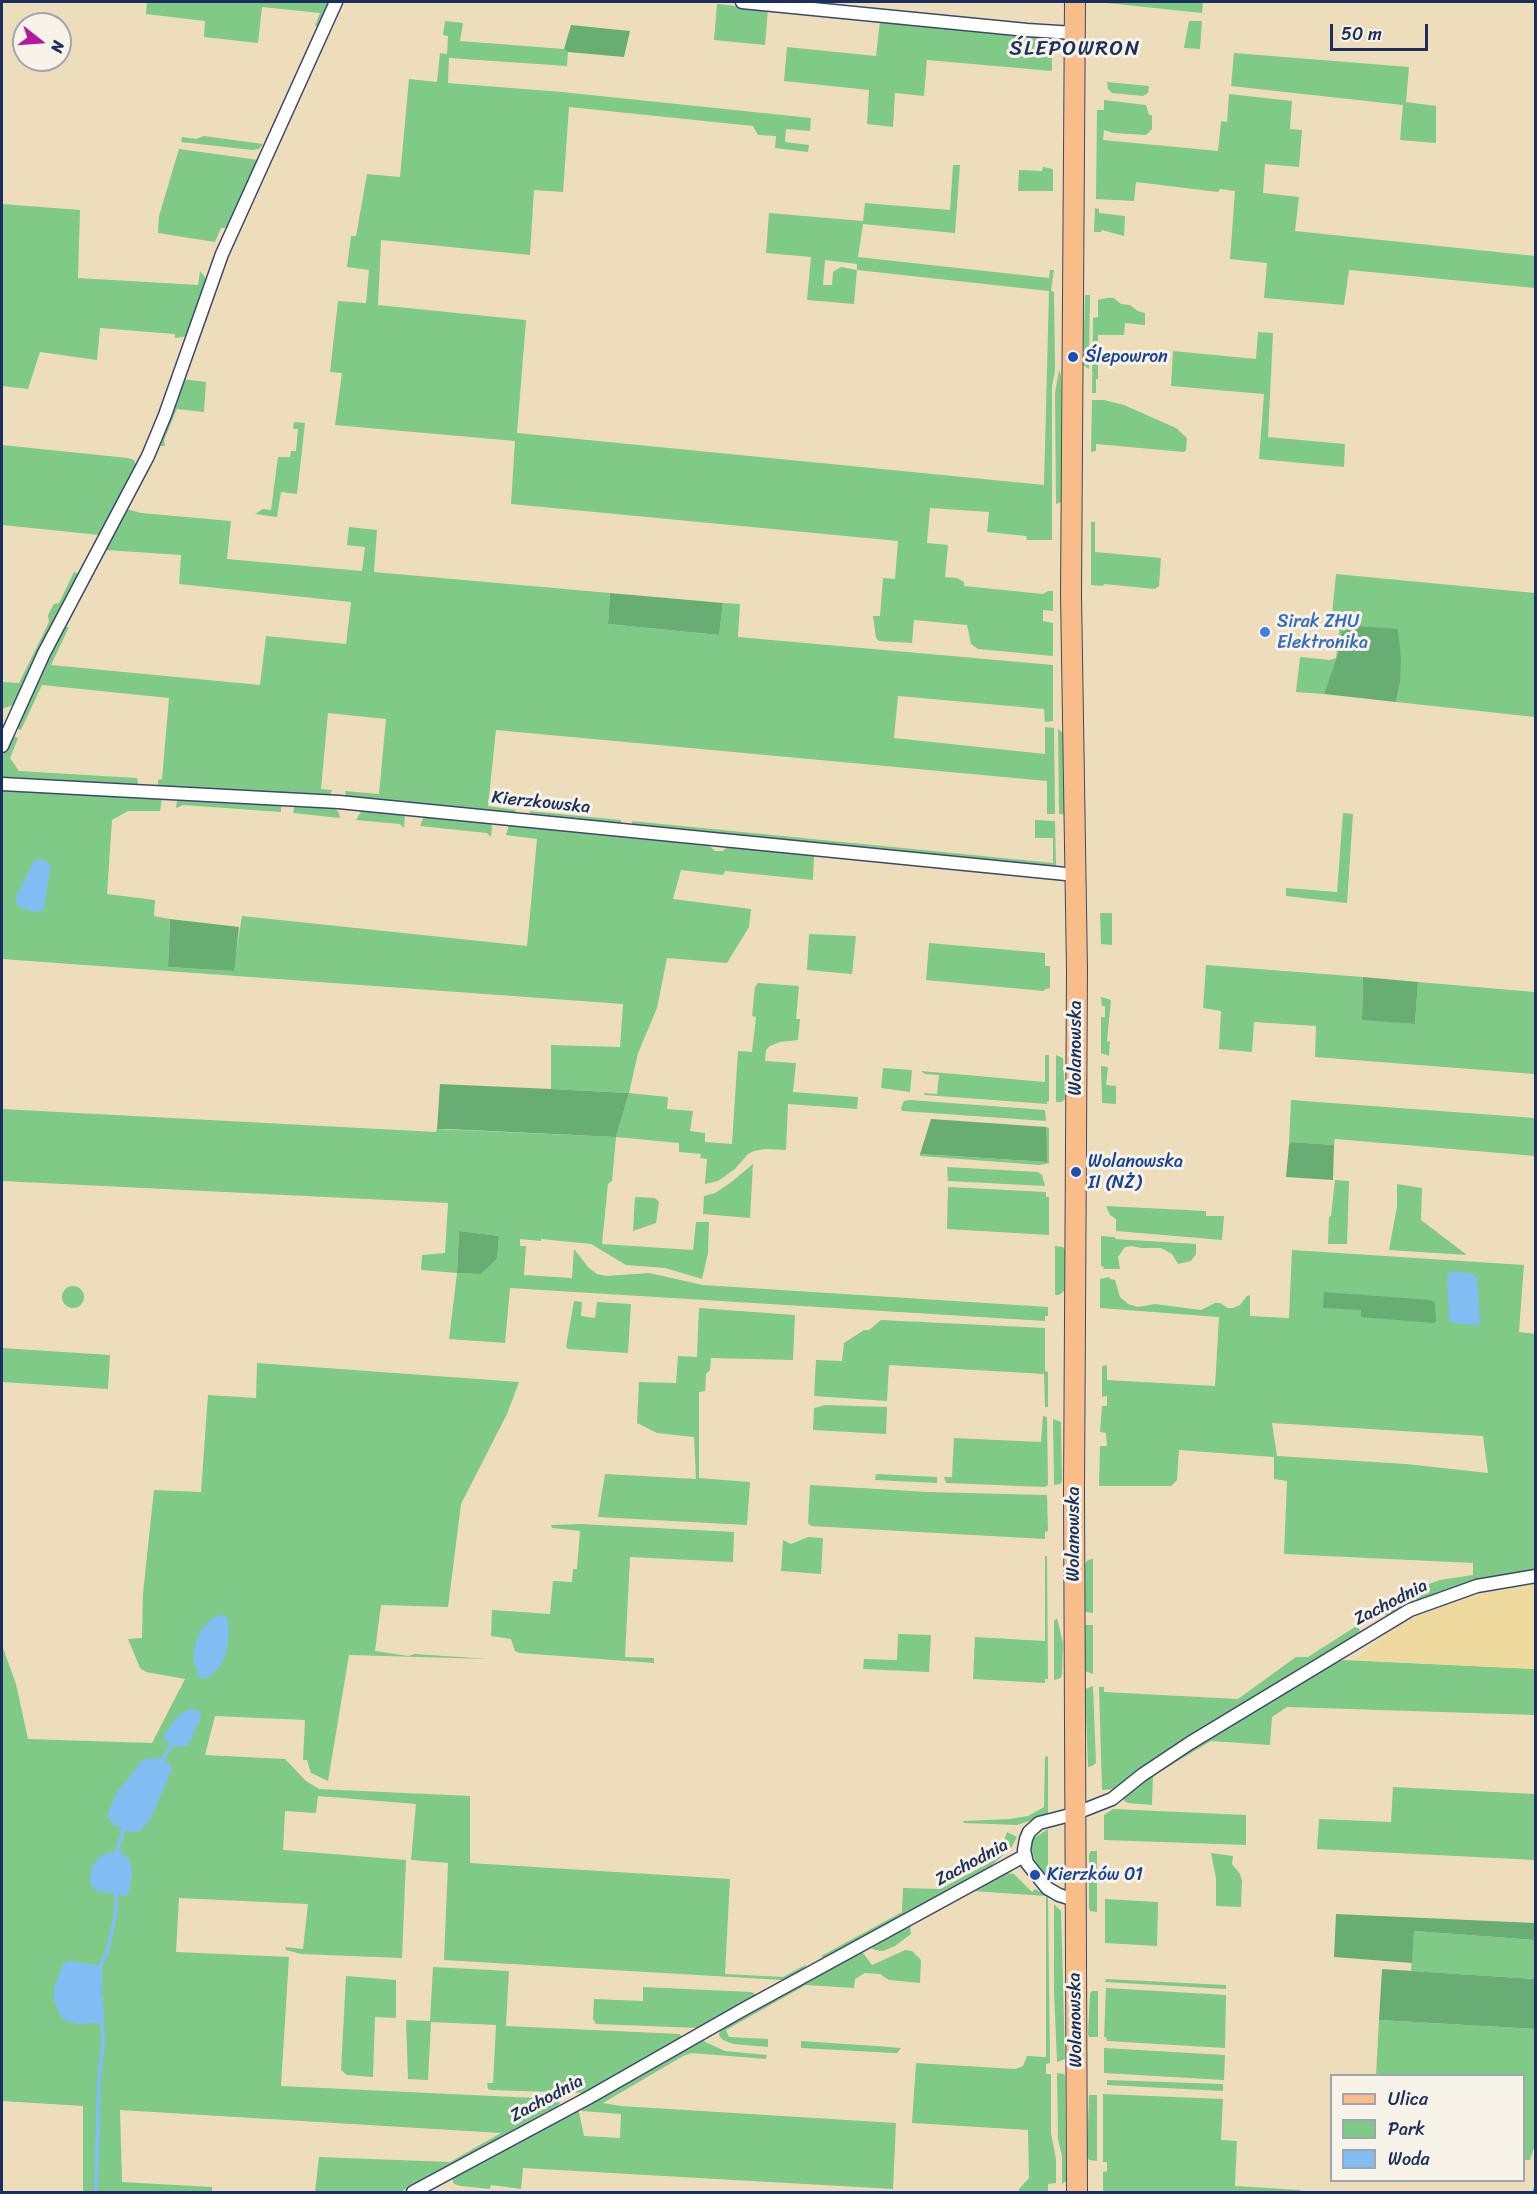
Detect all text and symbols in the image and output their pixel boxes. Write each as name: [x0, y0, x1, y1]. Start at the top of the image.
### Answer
north arrow: [12, 12, 72, 72]
scale bar: [1333, 12, 1430, 50]
text: 50 m: [1341, 18, 1382, 50]
text: N: [42, 37, 73, 56]
district label: ŚLEPOWRON: [1009, 37, 1141, 63]
place label: Ślepowron: [1085, 346, 1168, 368]
marker: Ślepowron: [1066, 350, 1080, 364]
place label: Sirak ZHU Elektronika: [1277, 611, 1368, 654]
marker: Sirak ZHU Elektronika: [1258, 625, 1272, 639]
street label: Kierzkowska: [491, 787, 591, 819]
street label: Wolanowska: [1065, 1000, 1087, 1096]
place label: Wolanowska II (NŻ): [1088, 1151, 1183, 1194]
marker: Wolanowska II (NŻ): [1069, 1165, 1083, 1179]
street label: Wolanowska: [1063, 1486, 1085, 1582]
street label: Zachodnia: [1351, 1575, 1431, 1631]
street label: Zachodnia: [932, 1835, 1012, 1891]
place label: Kierzków 01: [1047, 1864, 1143, 1886]
marker: Kierzków 01: [1028, 1868, 1042, 1882]
street label: Wolanowska: [1064, 1972, 1088, 2068]
street label: Zachodnia: [507, 2071, 587, 2127]
legend: [1330, 2074, 1525, 2182]
text: Ulica: [1388, 2083, 1428, 2115]
text: Park: [1388, 2113, 1425, 2145]
text: Woda: [1388, 2143, 1430, 2175]

